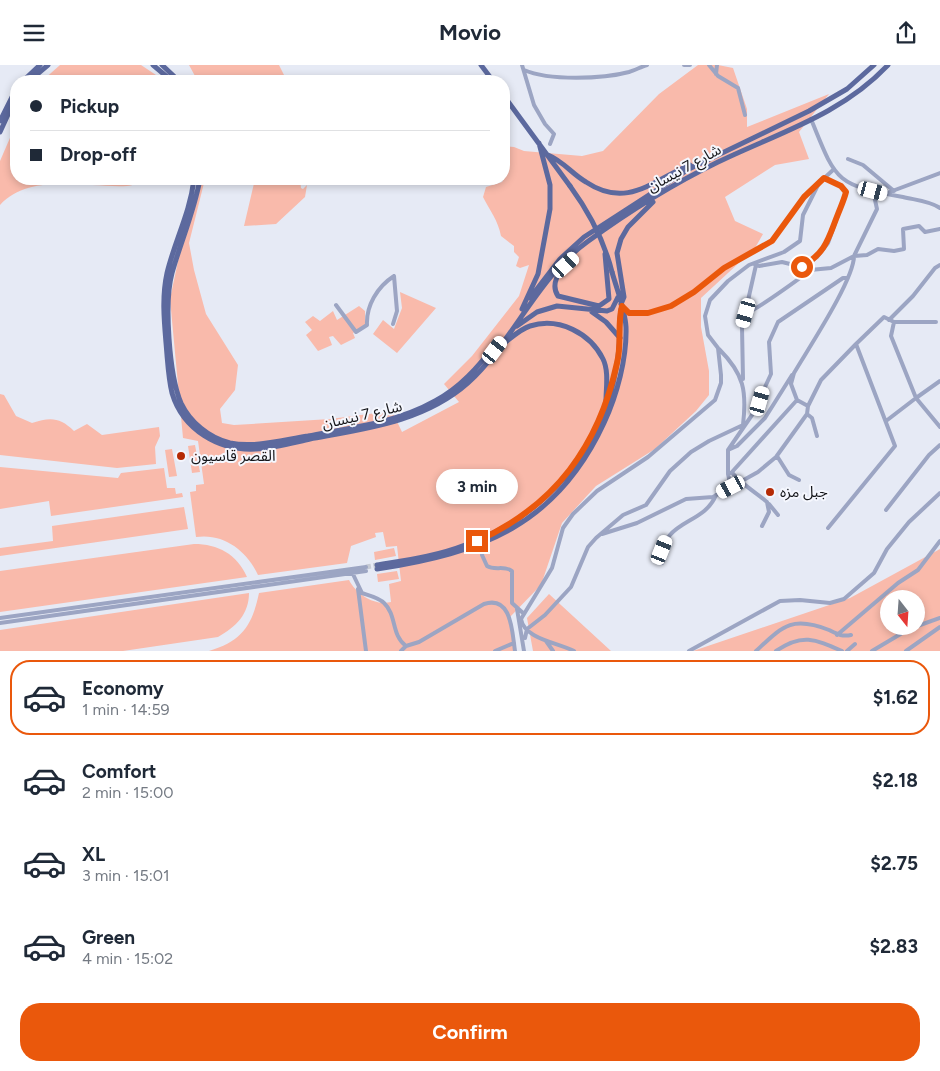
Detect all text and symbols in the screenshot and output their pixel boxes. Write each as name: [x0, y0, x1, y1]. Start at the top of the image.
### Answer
icon: menu: [20, 19, 48, 47]
text: Movio: [439, 19, 501, 46]
icon: share: [892, 19, 920, 47]
text: Pickup: [60, 95, 119, 118]
street label: شارع 7 نيسان: [644, 140, 726, 198]
text: Drop-off: [60, 143, 137, 166]
car: [856, 180, 889, 202]
car: [549, 249, 582, 281]
route start: [791, 256, 813, 278]
car: [734, 297, 757, 329]
car: [479, 334, 510, 366]
car: [748, 385, 771, 417]
street label: شارع 7 نيسان: [320, 397, 405, 436]
place label: القصر قاسيون: [191, 447, 276, 465]
marker: القصر قاسيون: [175, 450, 187, 462]
callout: 3 min: [436, 469, 518, 503]
car: [714, 473, 747, 501]
text: 3 min: [457, 477, 497, 496]
place label: جبل مزه: [780, 483, 828, 501]
marker: جبل مزه: [764, 486, 776, 498]
route end: [466, 530, 488, 552]
car: [649, 533, 674, 567]
north arrow: [880, 590, 925, 635]
map controls: [880, 590, 925, 635]
icon: car: [22, 675, 67, 720]
text: Economy: [82, 677, 164, 700]
text: $1.62: [873, 686, 918, 709]
text: 1 min · 14:59: [82, 700, 170, 719]
icon: car: [22, 758, 67, 803]
text: Comfort: [82, 760, 157, 783]
text: $2.18: [872, 769, 918, 792]
text: 2 min · 15:00: [82, 783, 174, 802]
icon: car: [22, 841, 67, 886]
text: XL: [82, 843, 105, 866]
text: $2.75: [870, 852, 918, 875]
text: 3 min · 15:01: [82, 866, 170, 885]
icon: car: [22, 924, 67, 969]
text: Green: [82, 926, 135, 949]
text: $2.83: [870, 935, 918, 958]
text: 4 min · 15:02: [82, 949, 173, 968]
button: Confirm: [20, 1003, 920, 1061]

